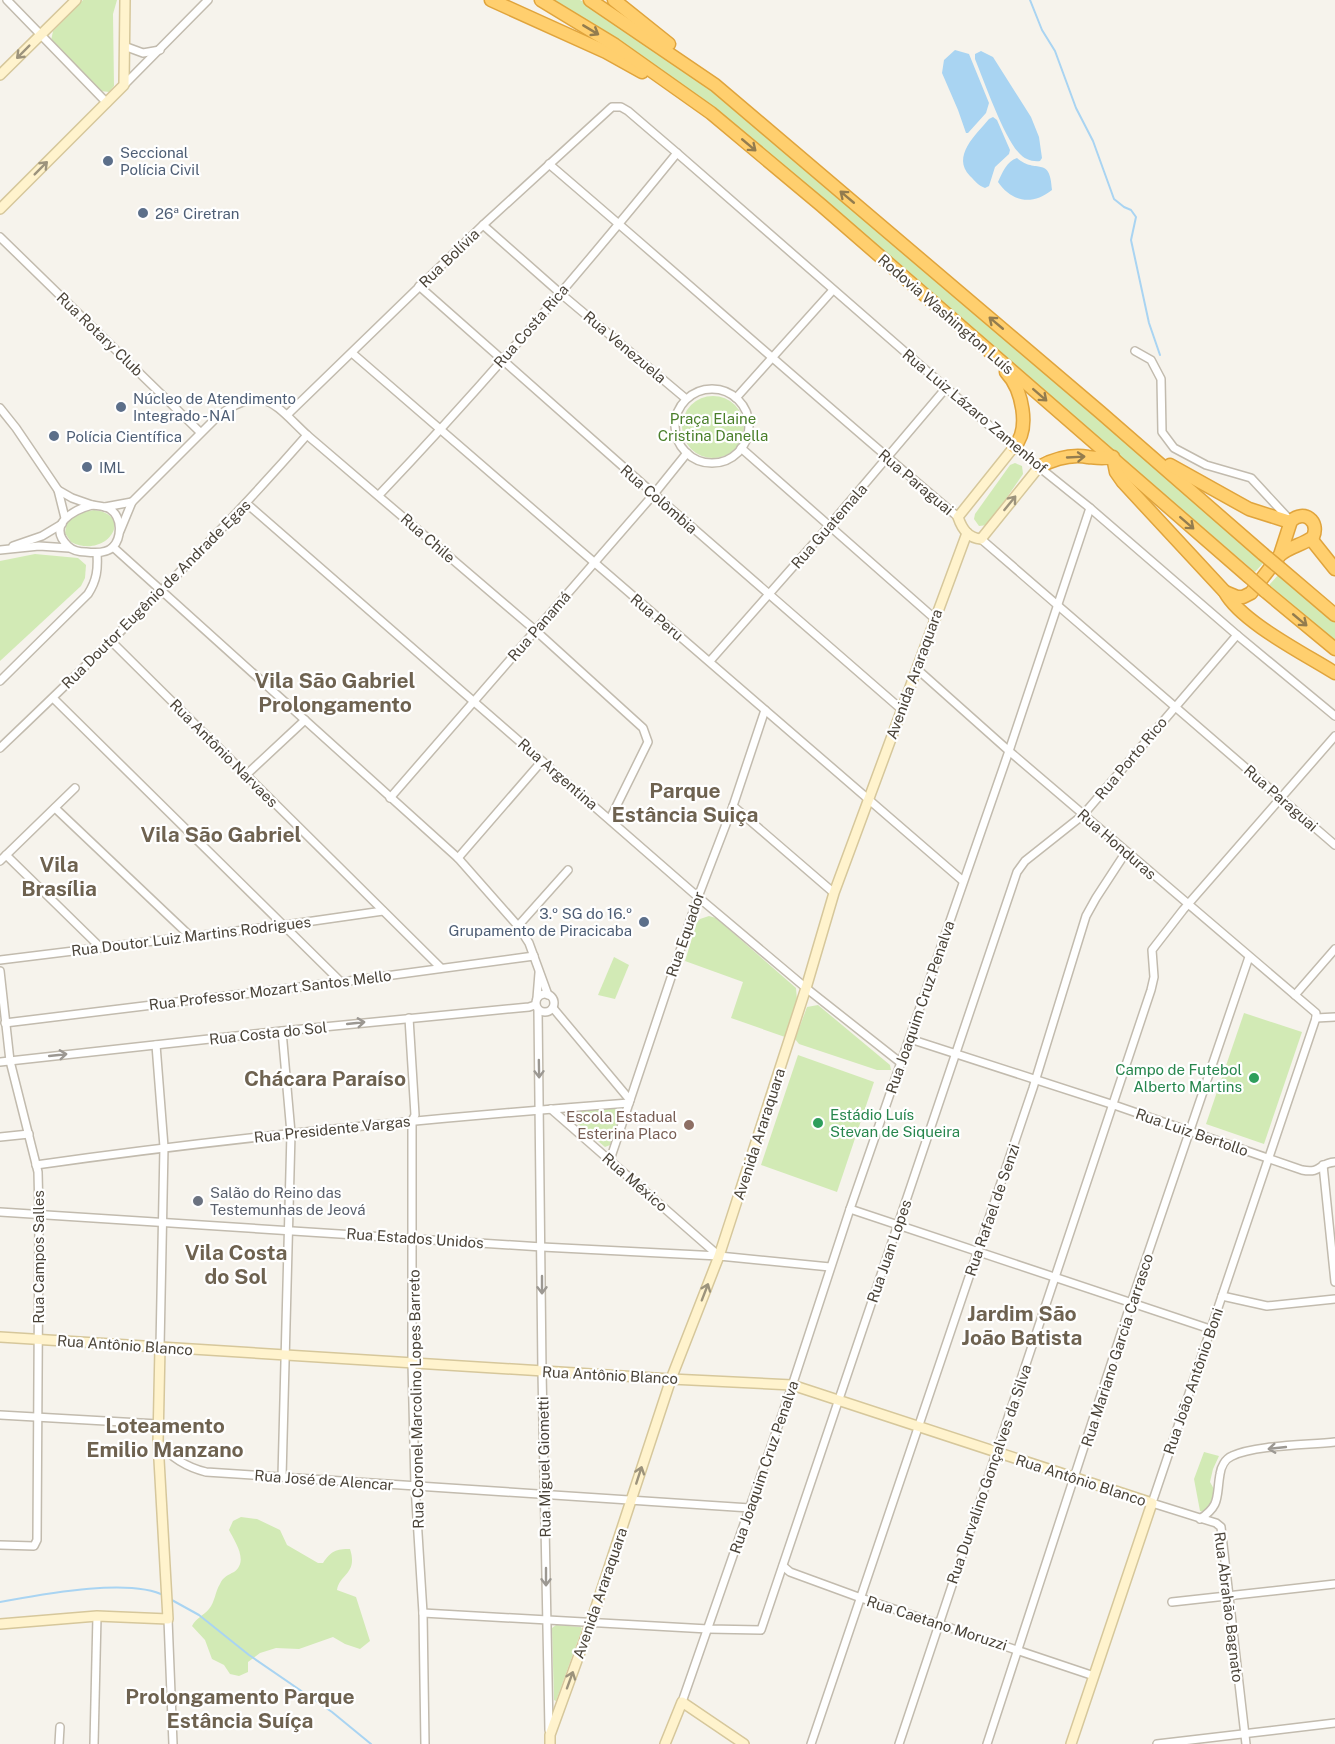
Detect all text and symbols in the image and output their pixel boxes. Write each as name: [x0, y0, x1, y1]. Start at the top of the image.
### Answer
one-way arrow: [582, 25, 599, 37]
one-way arrow: [15, 45, 30, 60]
one-way arrow: [741, 138, 756, 152]
place label: Seccional Polícia Civil: [120, 144, 200, 178]
marker: Seccional Polícia Civil: [101, 154, 115, 168]
one-way arrow: [34, 161, 49, 175]
one-way arrow: [840, 190, 855, 204]
place label: 26ª Ciretran: [155, 205, 239, 222]
marker: 26ª Ciretran: [136, 206, 150, 220]
street label: Rua Bolívia: [415, 225, 483, 291]
street label: Rodovia Washington Luís: [875, 251, 1017, 377]
street label: Rua Costa Rica: [490, 281, 572, 371]
street label: Rua Rotary Club: [54, 289, 147, 379]
street label: Rua Venezuela: [580, 308, 670, 386]
one-way arrow: [989, 316, 1004, 330]
street label: Rua Luiz Lázaro Zamenhof: [899, 345, 1051, 477]
one-way arrow: [1032, 388, 1047, 402]
place label: Núcleo de Atendimento Integrado - NAI: [133, 390, 296, 424]
marker: Núcleo de Atendimento Integrado - NAI: [114, 400, 128, 414]
park label: Praça Elaine Cristina Danella: [658, 410, 768, 444]
place label: Polícia Científica: [66, 428, 182, 445]
marker: Polícia Científica: [47, 429, 61, 443]
street label: Rua Paraguai: [875, 446, 957, 518]
one-way arrow: [1065, 451, 1085, 462]
place label: IML: [99, 459, 125, 476]
marker: IML: [80, 460, 94, 474]
street label: Rua Colômbia: [617, 461, 701, 537]
street label: Rua Guatemala: [788, 480, 870, 572]
one-way arrow: [1004, 495, 1017, 511]
street label: Rua Doutor Eugênio de Andrade Egas: [58, 496, 254, 692]
street label: Rua Chile: [397, 510, 459, 566]
one-way arrow: [1180, 516, 1195, 530]
street label: Rua Panamá: [504, 588, 574, 664]
street label: Rua Peru: [627, 590, 687, 644]
street label: Avenida Araraquara: [883, 607, 945, 741]
one-way arrow: [1292, 614, 1308, 627]
district label: Vila São Gabriel Prolongamento: [255, 668, 415, 717]
street label: Rua Antônio Narvaes: [167, 696, 281, 810]
street label: Rua Porto Rico: [1092, 713, 1170, 803]
street label: Rua Argentina: [515, 735, 601, 813]
street label: Rua Paraguai: [1241, 761, 1321, 835]
district label: Parque Estância Suiça: [612, 778, 758, 827]
street label: Rua Honduras: [1074, 805, 1160, 883]
district label: Vila São Gabriel: [141, 822, 301, 847]
district label: Vila Brasília: [21, 852, 97, 901]
street label: Rua Equador: [662, 889, 708, 979]
place label: 3.º SG do 16.º Grupamento de Piracicaba: [448, 905, 632, 939]
street label: Rua Doutor Luiz Martins Rodrigues: [70, 913, 312, 959]
marker: 3.º SG do 16.º Grupamento de Piracicaba: [637, 915, 651, 929]
street label: Rua Joaquim Cruz Penalva: [882, 918, 958, 1096]
street label: Rua Professor Mozart Santos Mello: [148, 967, 392, 1013]
street label: Rua Costa do Sol: [208, 1018, 328, 1048]
one-way arrow: [346, 1018, 366, 1029]
one-way arrow: [48, 1050, 68, 1061]
one-way arrow: [533, 1058, 545, 1078]
place label: Campo de Futebol Alberto Martins: [1115, 1061, 1242, 1095]
district label: Chácara Paraíso: [244, 1066, 406, 1091]
street label: Avenida Araraquara: [730, 1066, 788, 1202]
marker: Campo de Futebol Alberto Martins: [1247, 1071, 1261, 1085]
street label: Rua Luiz Bertollo: [1133, 1105, 1251, 1159]
place label: Estádio Luís Stevan de Siqueira: [830, 1106, 960, 1140]
place label: Escola Estadual Esterina Placo: [566, 1108, 677, 1142]
street label: Rua Presidente Vargas: [253, 1112, 411, 1146]
marker: Estádio Luís Stevan de Siqueira: [811, 1116, 825, 1130]
marker: Escola Estadual Esterina Placo: [682, 1118, 696, 1132]
street label: Rua Rafael de Senzi: [961, 1142, 1023, 1278]
street label: Rua México: [599, 1149, 671, 1215]
place label: Salão do Reino das Testemunhas de Jeová: [210, 1184, 365, 1218]
street label: Rua Campos Salles: [30, 1190, 47, 1324]
marker: Salão do Reino das Testemunhas de Jeová: [191, 1194, 205, 1208]
street label: Rua Juan Lopes: [863, 1197, 915, 1305]
street label: Rua Estados Unidos: [346, 1225, 484, 1251]
district label: Vila Costa do Sol: [185, 1240, 287, 1289]
street label: Rua Mariano Garcia Carrasco: [1078, 1251, 1156, 1449]
street label: Rua Coronel Marcolino Lopes Barreto: [405, 1269, 427, 1529]
one-way arrow: [536, 1274, 548, 1294]
one-way arrow: [700, 1283, 711, 1302]
district label: Jardim São João Batista: [962, 1301, 1082, 1350]
street label: Rua João Antônio Boni: [1160, 1306, 1226, 1456]
street label: Rua Antônio Blanco: [56, 1332, 194, 1358]
street label: Rua Durvalino Gonçalves da Silva: [943, 1362, 1035, 1586]
street label: Rua Antônio Blanco: [542, 1363, 678, 1387]
street label: Rua Joaquim Cruz Penalva: [726, 1378, 802, 1556]
street label: Rua Miguel Giometti: [534, 1396, 554, 1538]
district label: Loteamento Emilio Manzano: [86, 1413, 244, 1462]
one-way arrow: [1267, 1443, 1287, 1454]
street label: Rua Antônio Blanco: [1014, 1451, 1148, 1509]
one-way arrow: [634, 1466, 645, 1485]
street label: Rua José de Alencar: [254, 1467, 394, 1493]
street label: Avenida Araraquara: [570, 1525, 630, 1661]
street label: Rua Abrahão Bagnato: [1211, 1531, 1247, 1683]
one-way arrow: [540, 1566, 552, 1586]
street label: Rua Caetano Moruzzi: [865, 1592, 1009, 1654]
one-way arrow: [565, 1671, 576, 1690]
district label: Prolongamento Parque Estância Suíça: [125, 1684, 355, 1733]

